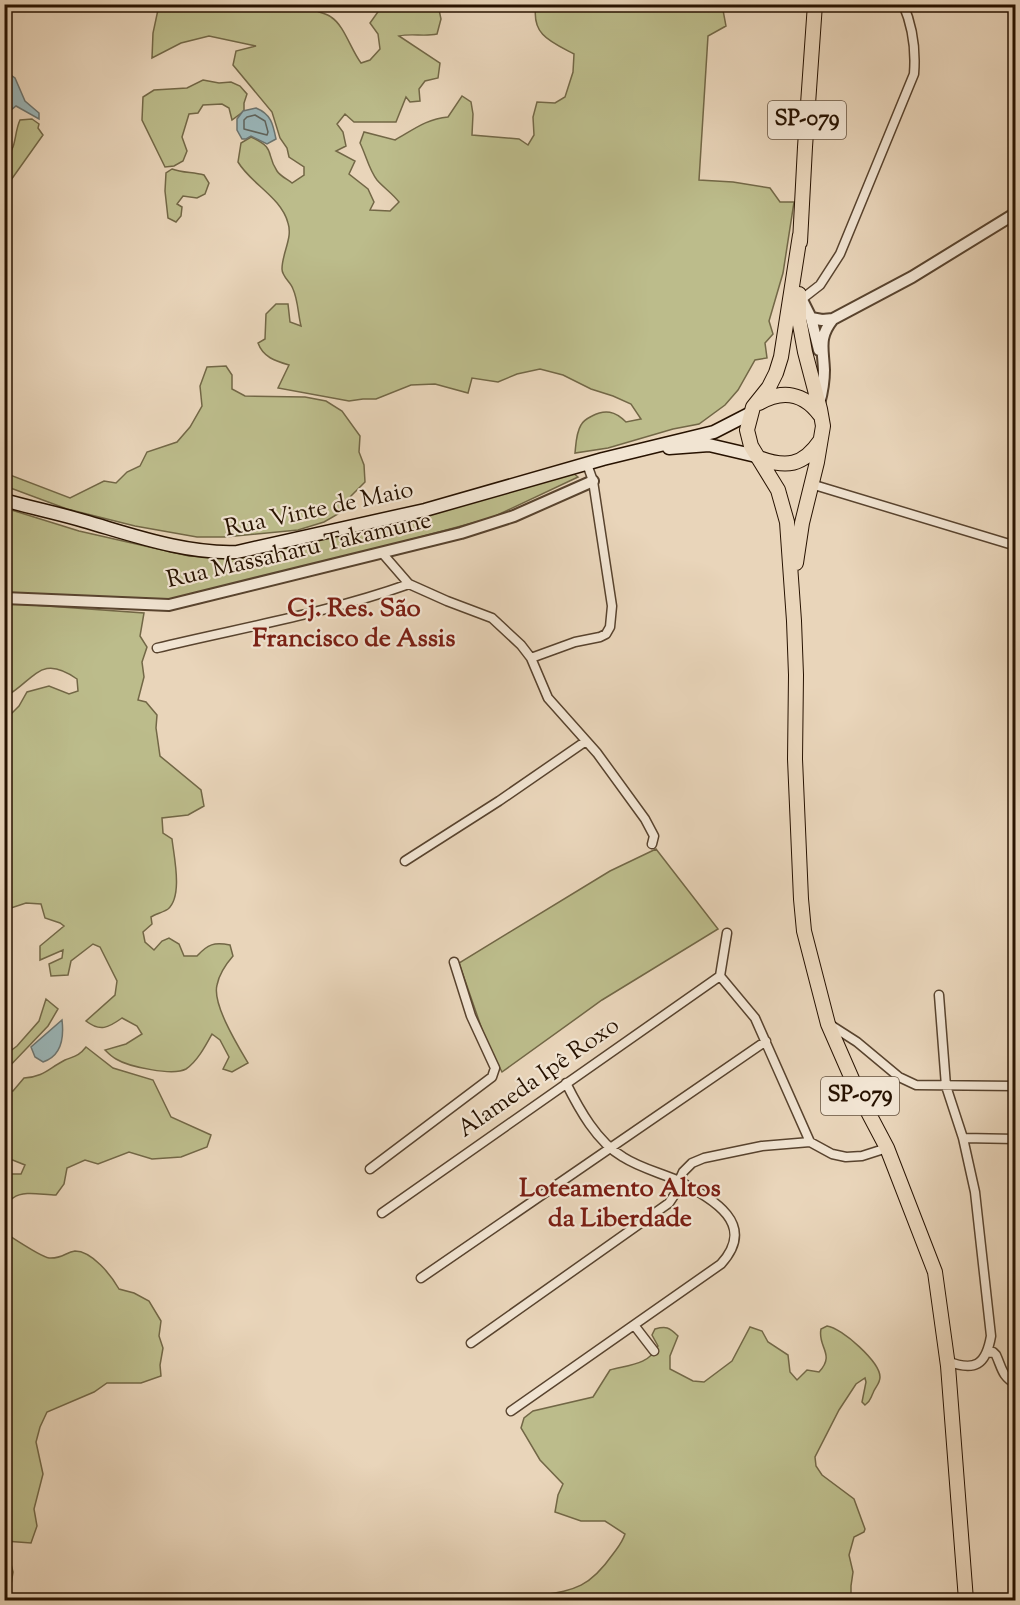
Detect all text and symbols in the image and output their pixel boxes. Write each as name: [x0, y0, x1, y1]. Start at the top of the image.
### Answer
road number: SP-079: [768, 101, 846, 139]
street label: Rua Vinte de Maio: [221, 473, 417, 547]
street label: Rua Massaharu Takamune: [163, 504, 435, 598]
district label: Cj. Res. São Francisco de Assis: [253, 591, 455, 658]
street label: Alameda Ipê Roxo: [451, 1009, 627, 1147]
road number: SP-079: [821, 1077, 899, 1115]
district label: Loteamento Altos da Liberdade: [519, 1171, 721, 1238]

